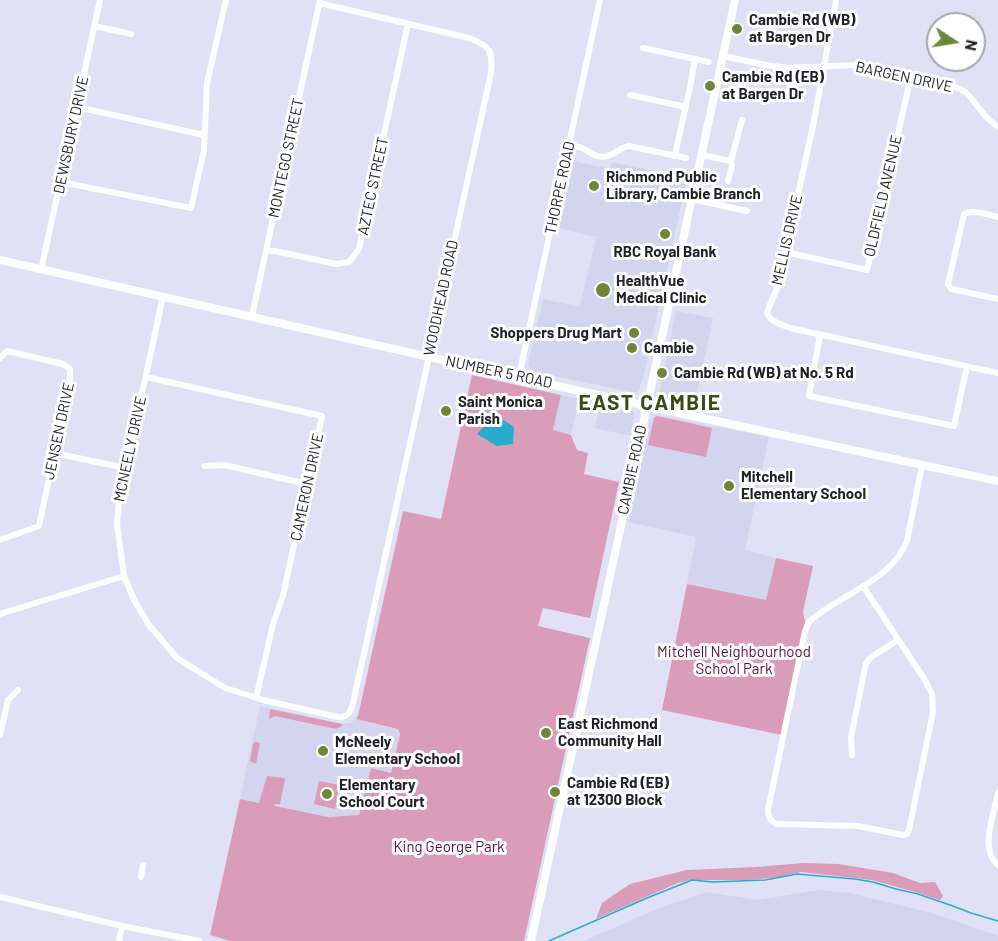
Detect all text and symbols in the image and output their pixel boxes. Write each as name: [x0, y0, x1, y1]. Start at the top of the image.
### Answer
place label: Cambie Rd (WB) at Bargen Dr: [749, 11, 855, 46]
north arrow: [926, 12, 986, 72]
marker: Cambie Rd (WB) at Bargen Dr: [730, 22, 744, 36]
text: N: [962, 38, 983, 53]
street label: BARGEN DRIVE: [854, 58, 954, 96]
place label: Cambie Rd (EB) at Bargen Dr: [722, 68, 824, 103]
street label: DEWSBURY DRIVE: [50, 74, 92, 196]
marker: Cambie Rd (EB) at Bargen Dr: [703, 79, 717, 93]
street label: MONTEGO STREET: [264, 96, 308, 220]
street label: OLDFIELD AVENUE: [860, 133, 906, 259]
street label: AZTEC STREET: [354, 135, 392, 237]
street label: THORPE ROAD: [541, 140, 579, 236]
place label: Richmond Public Library, Cambie Branch: [606, 168, 761, 203]
marker: Richmond Public Library, Cambie Branch: [587, 179, 601, 193]
street label: MELLIS DRIVE: [768, 193, 806, 287]
marker: RBC Royal Bank: [658, 227, 672, 241]
street label: WOODHEAD ROAD: [420, 238, 462, 358]
place label: RBC Royal Bank: [614, 243, 716, 261]
place label: HealthVue Medical Clinic: [616, 272, 707, 307]
marker: HealthVue Medical Clinic: [594, 281, 612, 299]
place label: Shoppers Drug Mart: [491, 324, 622, 342]
marker: Shoppers Drug Mart: [627, 326, 641, 340]
place label: Cambie: [644, 339, 694, 357]
marker: Cambie: [625, 341, 639, 355]
street label: NUMBER 5 ROAD: [444, 352, 554, 392]
place label: Cambie Rd (WB) at No. 5 Rd: [674, 364, 854, 382]
marker: Cambie Rd (WB) at No. 5 Rd: [655, 366, 669, 380]
street label: JENSEN DRIVE: [40, 381, 78, 481]
district label: EAST CAMBIE: [578, 390, 722, 416]
place label: Saint Monica Parish: [458, 393, 543, 428]
street label: MCNEELY DRIVE: [110, 394, 150, 504]
marker: Saint Monica Parish: [439, 404, 453, 418]
street label: CAMBIE ROAD: [614, 424, 650, 516]
street label: CAMERON DRIVE: [287, 431, 327, 543]
place label: Mitchell Elementary School: [741, 468, 866, 503]
marker: Mitchell Elementary School: [722, 479, 736, 493]
park label: Mitchell Neighbourhood School Park: [657, 643, 811, 678]
place label: East Richmond Community Hall: [558, 715, 662, 750]
marker: East Richmond Community Hall: [539, 726, 553, 740]
place label: McNeely Elementary School: [335, 733, 460, 768]
marker: McNeely Elementary School: [316, 744, 330, 758]
place label: Cambie Rd (EB) at 12300 Block: [567, 774, 669, 809]
place label: Elementary School Court: [339, 776, 425, 811]
marker: Cambie Rd (EB) at 12300 Block: [548, 785, 562, 799]
marker: Elementary School Court: [320, 787, 334, 801]
park label: King George Park: [393, 838, 505, 856]

